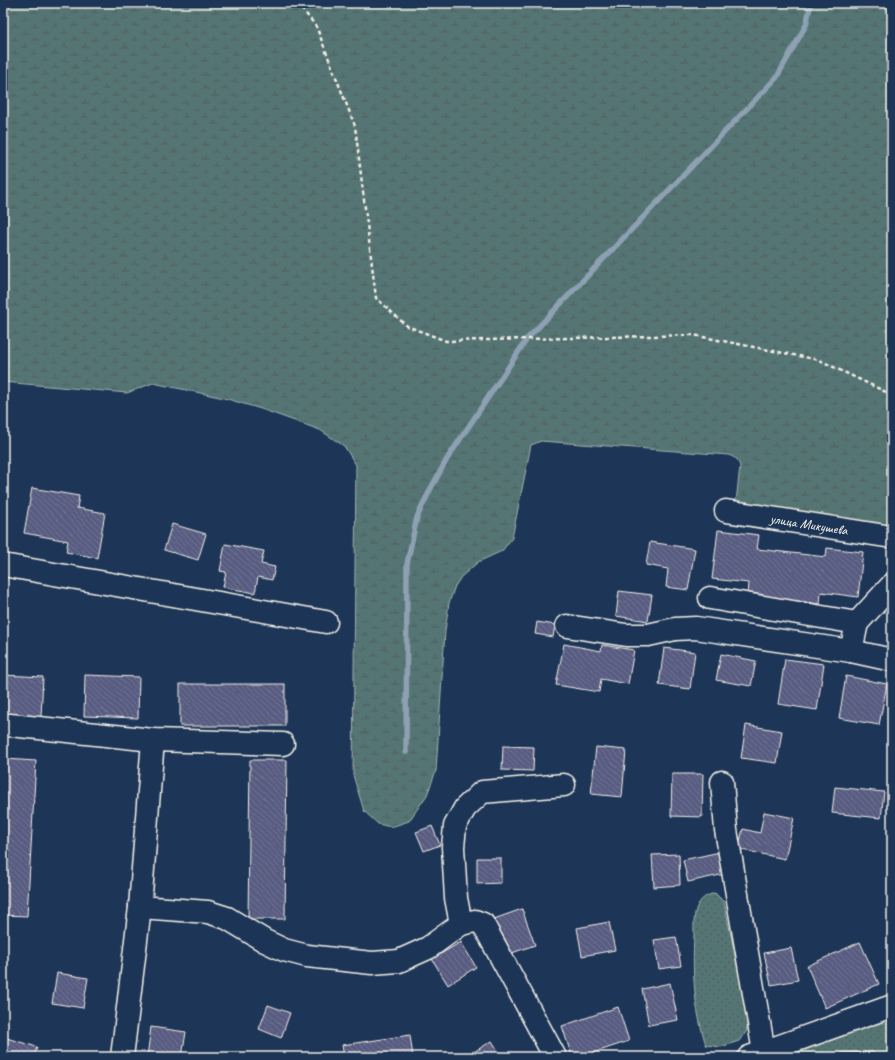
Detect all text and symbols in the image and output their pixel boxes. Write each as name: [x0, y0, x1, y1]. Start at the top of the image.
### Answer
street label: улица Микушева: [768, 509, 850, 539]

